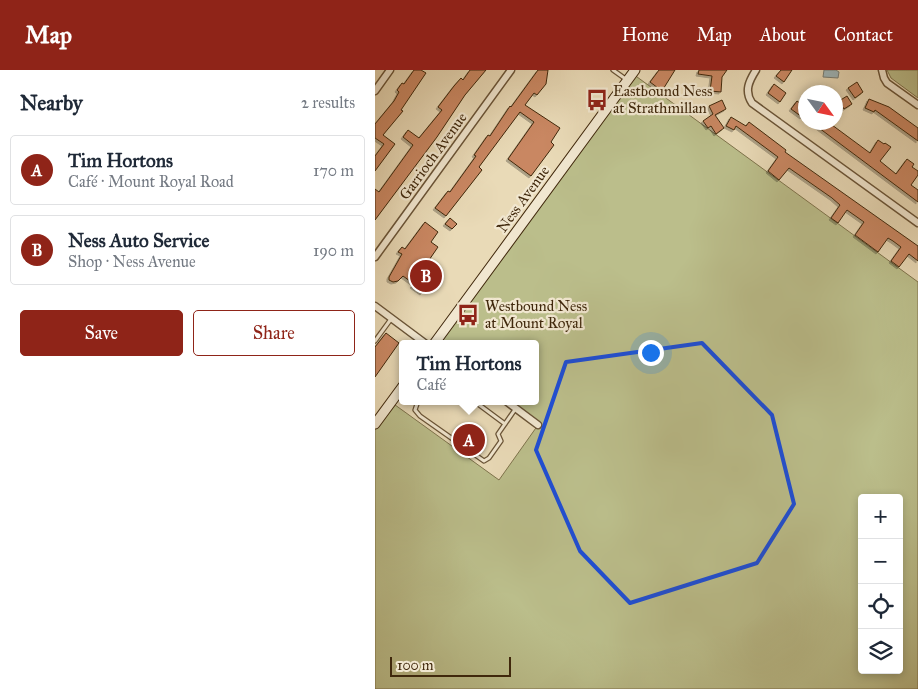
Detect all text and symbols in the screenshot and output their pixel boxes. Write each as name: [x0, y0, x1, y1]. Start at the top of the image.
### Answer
text: Map: [25, 20, 72, 50]
text: Home: [622, 24, 669, 46]
text: Map: [697, 24, 732, 46]
text: About: [760, 24, 806, 46]
text: Contact: [834, 24, 893, 46]
place label: Eastbound Ness at Strathmillan: [613, 82, 712, 117]
north arrow: [798, 85, 843, 130]
bus stop icon: Eastbound Ness at Strathmillan: [584, 87, 610, 113]
text: Nearby: [20, 90, 83, 116]
text: 2 results: [301, 93, 355, 112]
street label: Garrioch Avenue: [395, 109, 471, 203]
text: Tim Hortons: [68, 149, 173, 172]
text: A: [32, 161, 42, 180]
text: 170 m: [313, 161, 354, 180]
street label: Ness Avenue: [493, 162, 553, 236]
text: Café · Mount Royal Road: [68, 172, 234, 191]
text: Ness Auto Service: [68, 229, 209, 252]
text: B: [32, 241, 42, 260]
text: 190 m: [313, 241, 354, 260]
text: Shop · Ness Avenue: [68, 252, 196, 271]
pin: B: [410, 257, 442, 295]
place label: Westbound Ness at Mount Royal: [485, 297, 587, 332]
bus stop icon: Westbound Ness at Mount Royal: [455, 302, 481, 328]
button: Save: [20, 310, 183, 356]
button: Share: [193, 310, 355, 356]
popup: [399, 340, 539, 405]
your location: [638, 340, 664, 366]
text: Tim Hortons: [417, 352, 521, 375]
text: Café: [417, 375, 446, 394]
pin: A: [453, 421, 485, 459]
map controls: [858, 494, 903, 674]
button: +: [858, 494, 903, 539]
button: −: [858, 539, 903, 584]
button: locate: [858, 584, 903, 629]
button: layers: [858, 629, 903, 674]
scale bar: [390, 654, 511, 677]
text: 100 m: [397, 657, 434, 674]

